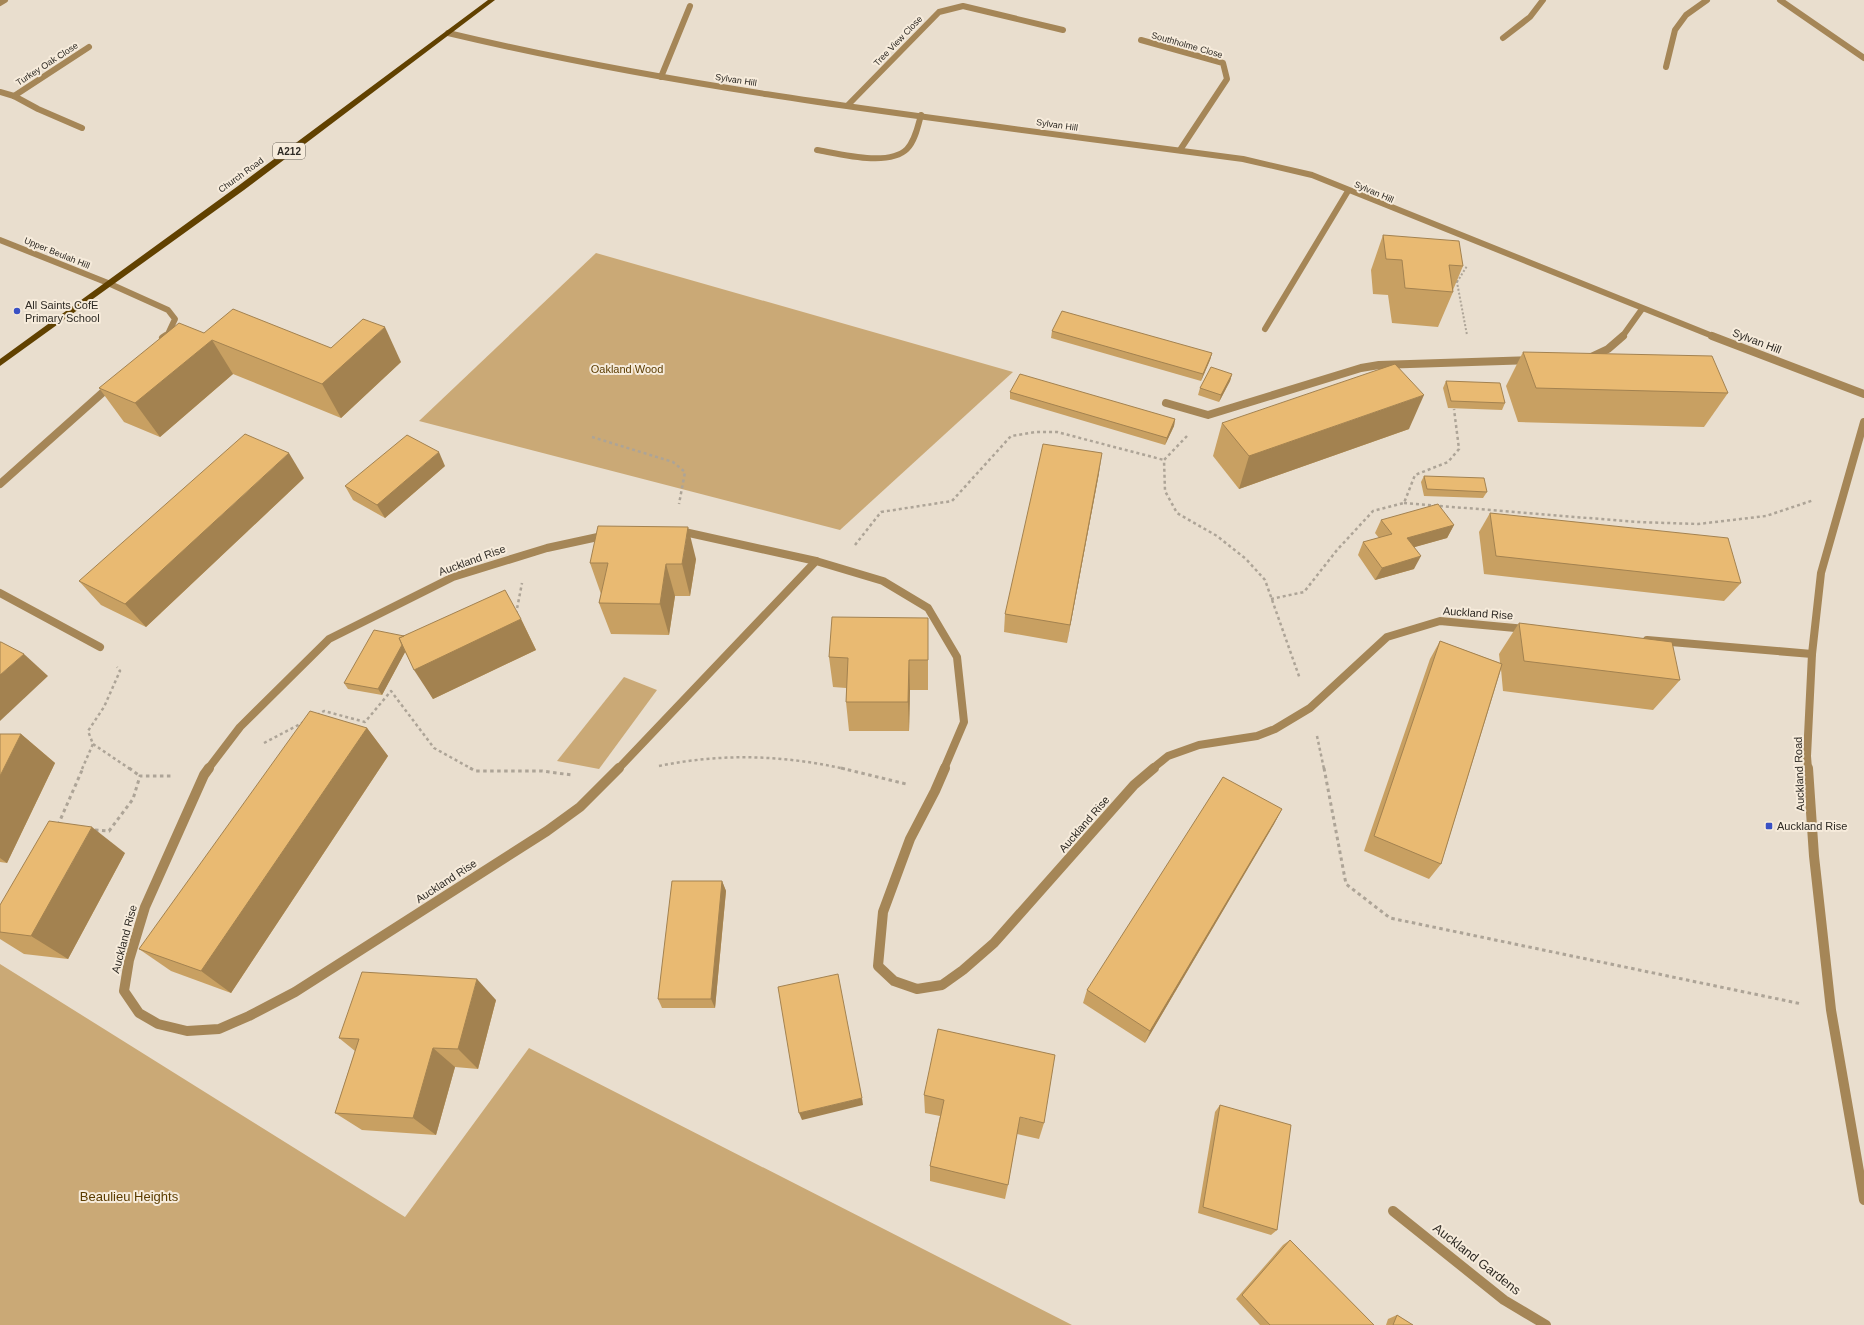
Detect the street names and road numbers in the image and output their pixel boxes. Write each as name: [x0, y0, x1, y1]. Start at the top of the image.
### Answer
street label: Tree View Close: [872, 14, 924, 68]
street label: Southholme Close: [1150, 30, 1224, 60]
street label: Turkey Oak Close: [14, 40, 80, 88]
street label: Sylvan Hill: [714, 72, 758, 88]
street label: Sylvan Hill: [1036, 117, 1078, 133]
road number: A212: [273, 143, 305, 159]
street label: Church Road: [217, 155, 265, 195]
street label: Sylvan Hill: [1353, 179, 1395, 205]
street label: Upper Beulah Hill: [23, 235, 91, 271]
street label: Sylvan Hill: [1731, 326, 1783, 356]
street label: Auckland Rise: [437, 542, 507, 578]
street label: Auckland Rise: [1443, 605, 1513, 621]
street label: Auckland Road: [1792, 737, 1806, 811]
street label: Auckland Rise: [1056, 794, 1112, 854]
street label: Auckland Rise: [413, 857, 479, 905]
street label: Auckland Rise: [109, 903, 139, 975]
street label: Auckland Gardens: [1430, 1220, 1524, 1298]

